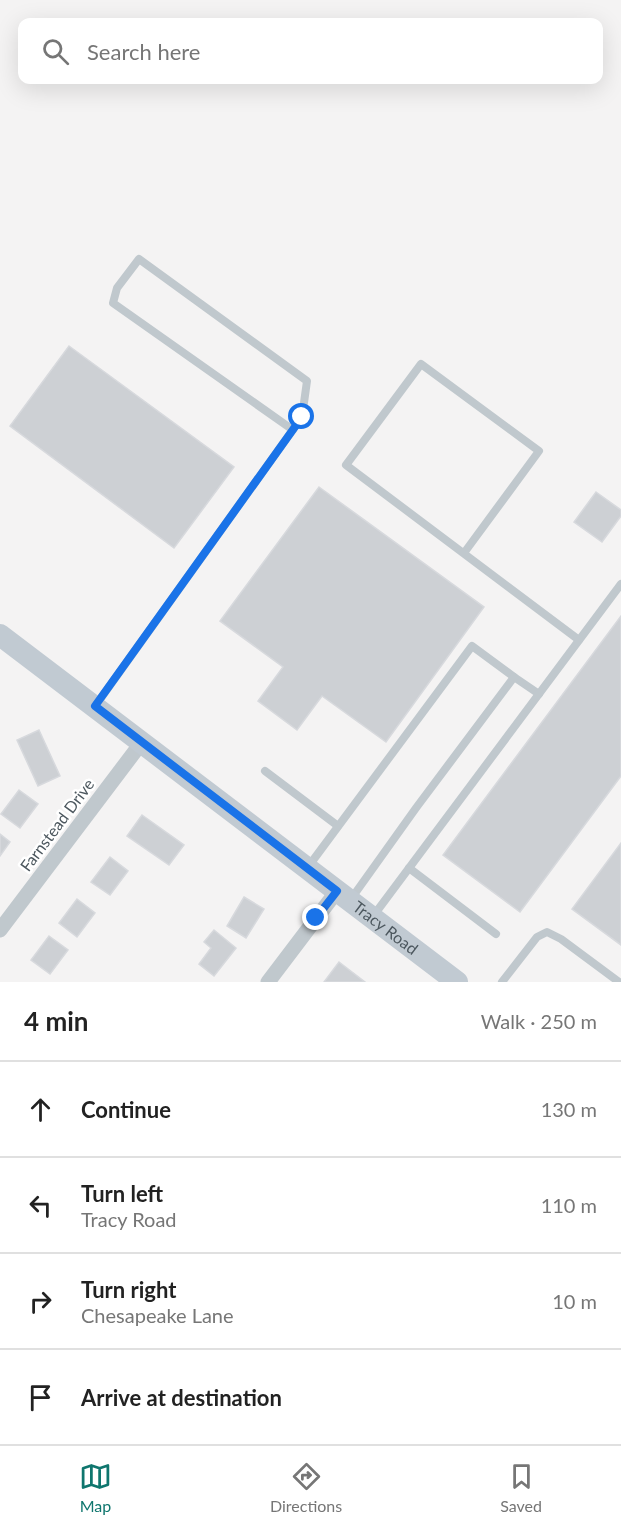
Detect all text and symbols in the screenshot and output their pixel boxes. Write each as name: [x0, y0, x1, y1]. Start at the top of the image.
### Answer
search box: [18, 18, 603, 84]
icon: search: [39, 35, 72, 68]
text: Search here: [87, 38, 200, 65]
route start: [288, 403, 314, 429]
street label: Farnstead Drive: [16, 775, 98, 875]
street label: Tracy Road: [350, 897, 422, 958]
route end: [302, 904, 328, 930]
text: 4 min: [24, 1005, 88, 1037]
text: Walk · 250 m: [481, 1009, 597, 1033]
icon: ahead: [24, 1093, 57, 1126]
text: Continue: [81, 1096, 171, 1123]
text: 130 m: [541, 1097, 597, 1121]
text: Turn left: [81, 1180, 163, 1207]
icon: left: [24, 1189, 57, 1222]
text: 110 m: [541, 1193, 597, 1217]
text: Tracy Road: [81, 1207, 177, 1231]
text: Turn right: [81, 1276, 176, 1303]
icon: right: [24, 1285, 57, 1318]
text: 10 m: [552, 1289, 597, 1313]
text: Chesapeake Lane: [81, 1303, 234, 1327]
icon: arrive: [24, 1381, 57, 1414]
text: Arrive at destination: [81, 1384, 282, 1411]
tab: Map: [79, 1460, 112, 1515]
tab: Directions: [270, 1460, 342, 1515]
tab: Saved: [500, 1460, 542, 1515]

